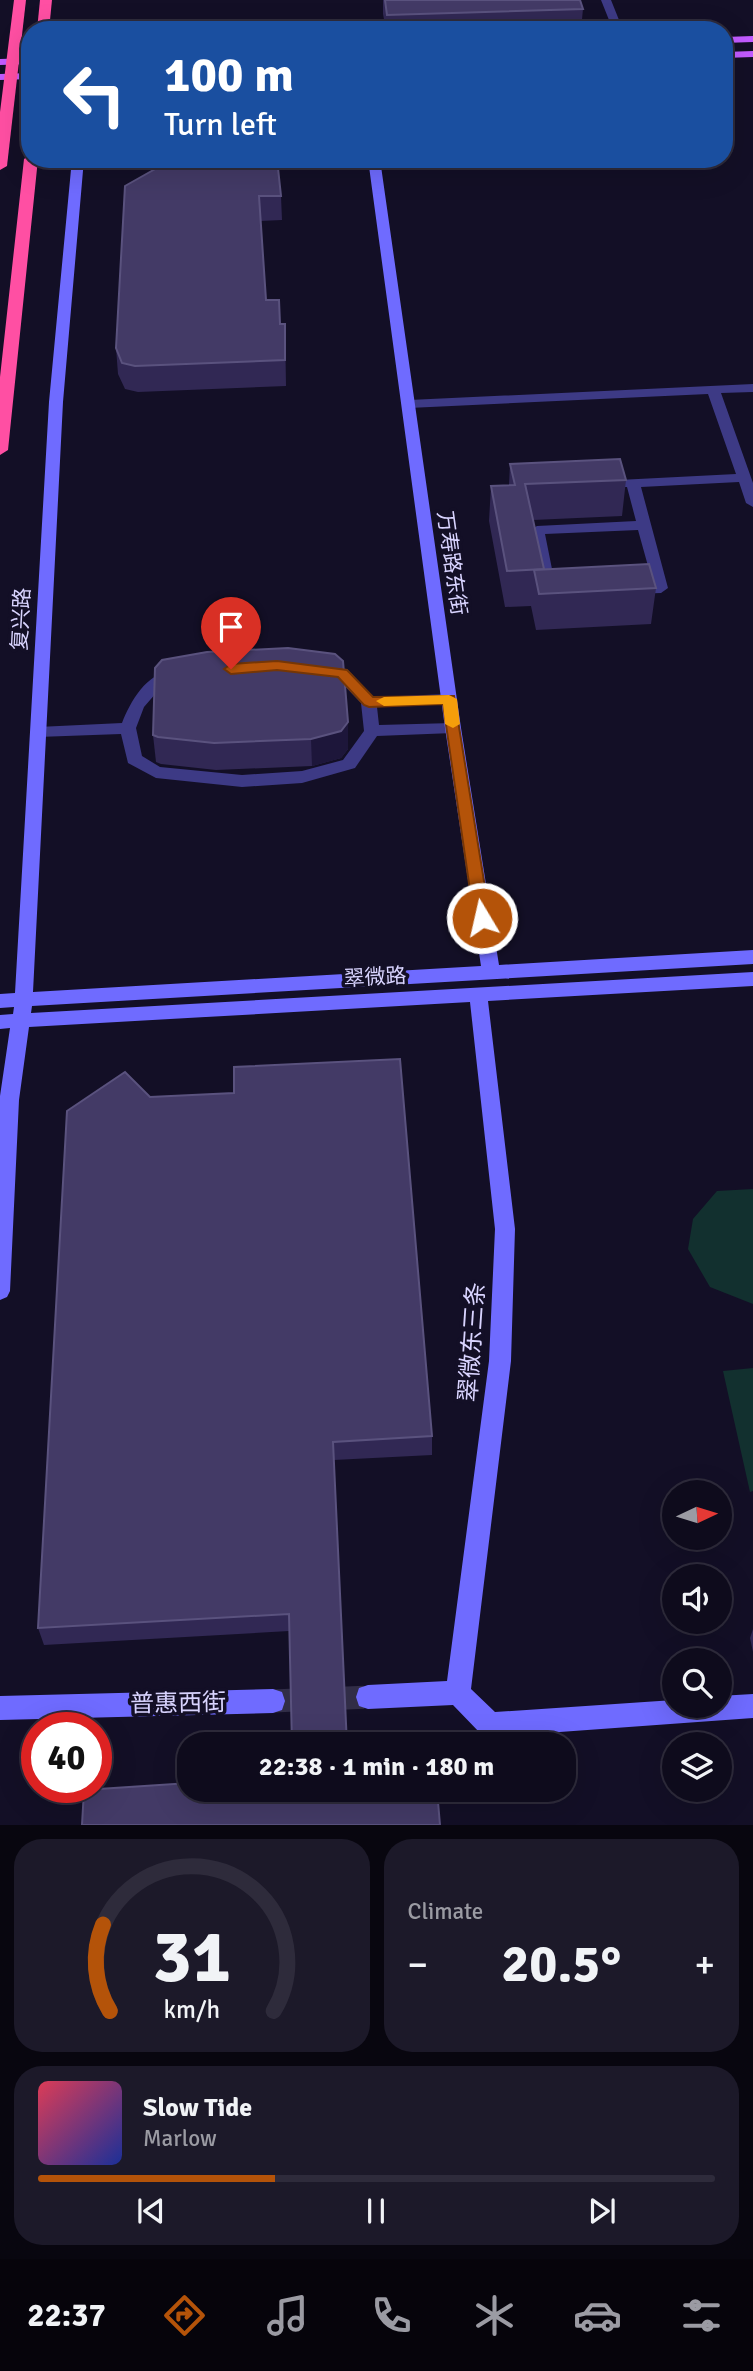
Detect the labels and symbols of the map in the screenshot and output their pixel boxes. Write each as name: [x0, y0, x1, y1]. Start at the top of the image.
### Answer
street label: 万寿路东街: [432, 509, 472, 617]
street label: 复兴路: [6, 587, 36, 651]
pin: [201, 597, 261, 669]
position arrow: [445, 881, 519, 955]
street label: 翠微路: [343, 962, 407, 992]
street label: 翠微东三条: [453, 1281, 491, 1403]
north arrow: [662, 1480, 732, 1550]
street label: 普惠西街: [130, 1687, 226, 1719]
speed limit sign: 40: [21, 1712, 112, 1803]

